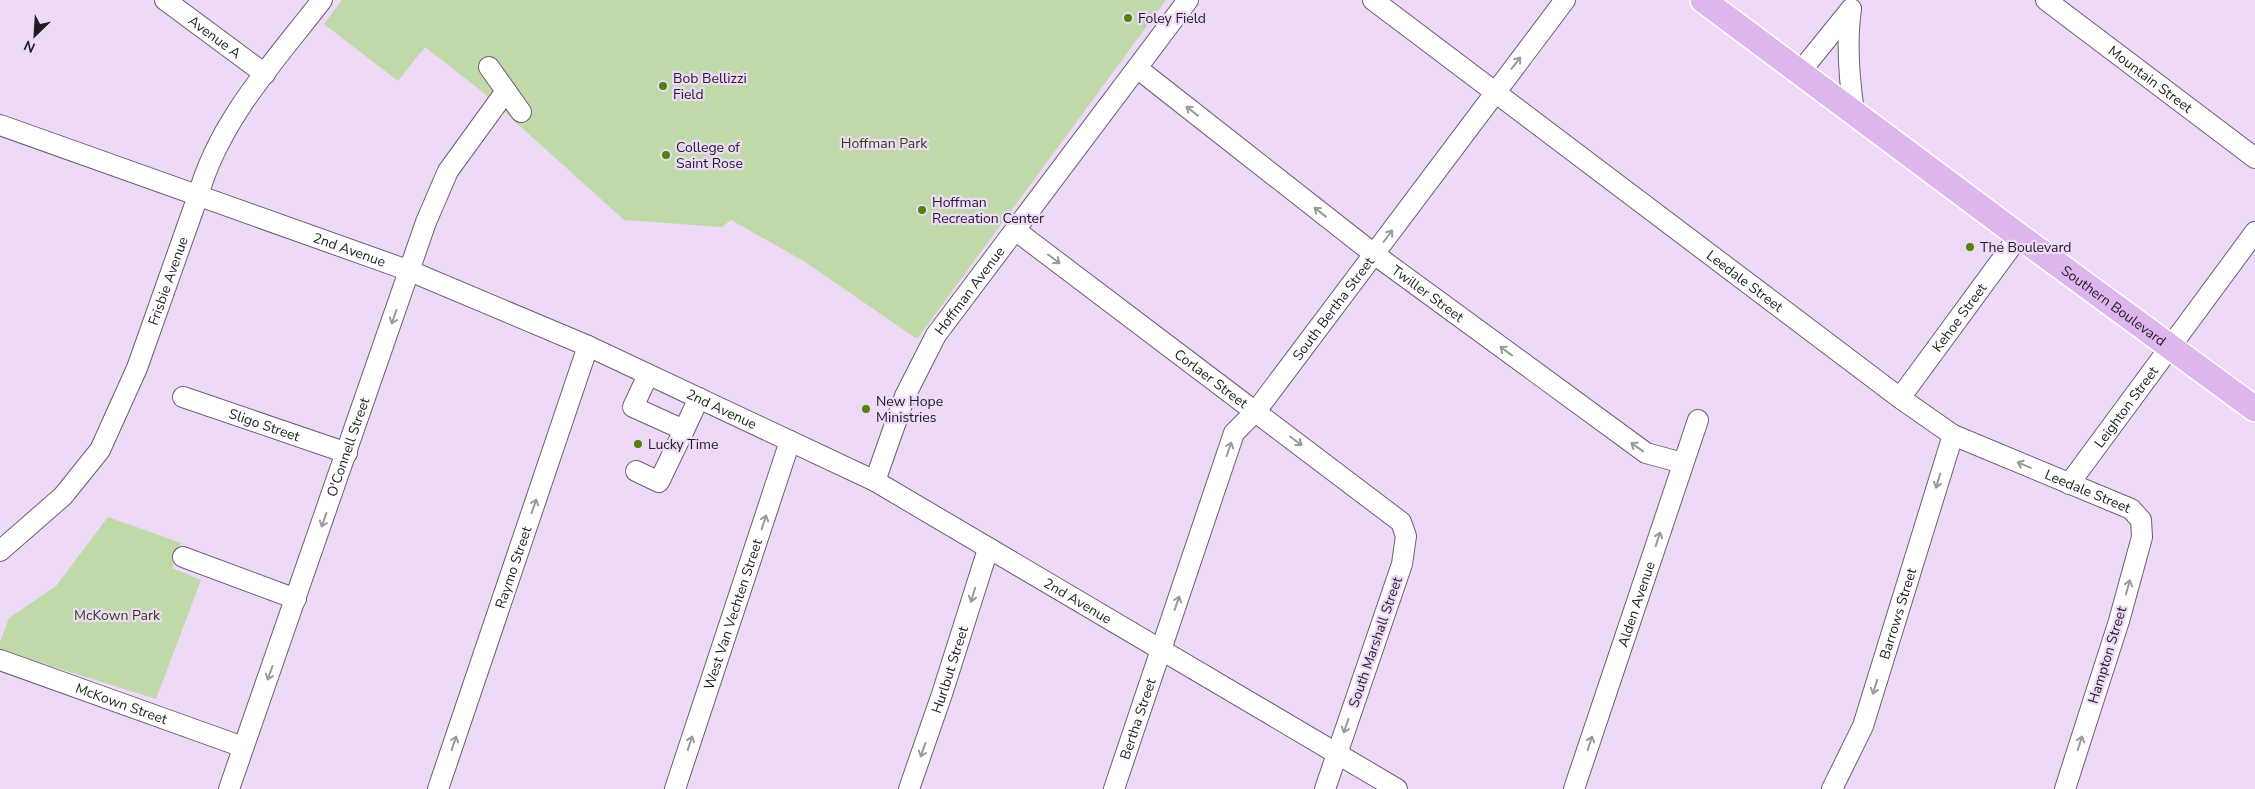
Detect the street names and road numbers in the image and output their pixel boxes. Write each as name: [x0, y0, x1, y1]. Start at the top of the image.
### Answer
street label: Avenue A: [184, 11, 245, 63]
street label: Mountain Street: [2104, 41, 2196, 117]
street label: 2nd Avenue: [310, 228, 388, 272]
street label: Frisbie Avenue: [144, 234, 193, 328]
street label: Hoffman Avenue: [930, 243, 1009, 339]
street label: Leedale Street: [1702, 246, 1787, 316]
street label: South Bertha Street: [1288, 253, 1379, 365]
street label: Twiller Street: [1388, 261, 1468, 327]
street label: Southern Boulevard: [2057, 261, 2170, 351]
street label: Kehoe Street: [1928, 279, 1991, 356]
street label: Corlaer Street: [1170, 345, 1252, 413]
street label: Leighton Street: [2090, 362, 2163, 452]
street label: 2nd Avenue: [683, 385, 760, 434]
street label: O'Connell Street: [322, 395, 374, 500]
street label: Sligo Street: [226, 404, 302, 446]
street label: Leedale Street: [2042, 465, 2134, 518]
street label: Raymo Street: [491, 524, 536, 611]
street label: West Van Vechten Street: [699, 536, 767, 692]
street label: Alden Avenue: [1613, 559, 1660, 650]
street label: Barrows Street: [1875, 565, 1921, 662]
street label: 2nd Avenue: [1040, 574, 1115, 629]
street label: South Marshall Street: [1344, 574, 1407, 710]
street label: Hampton Street: [2084, 604, 2131, 706]
street label: Hurlbut Street: [927, 624, 973, 716]
street label: Bertha Street: [1116, 676, 1161, 762]
street label: McKown Street: [73, 679, 170, 729]

